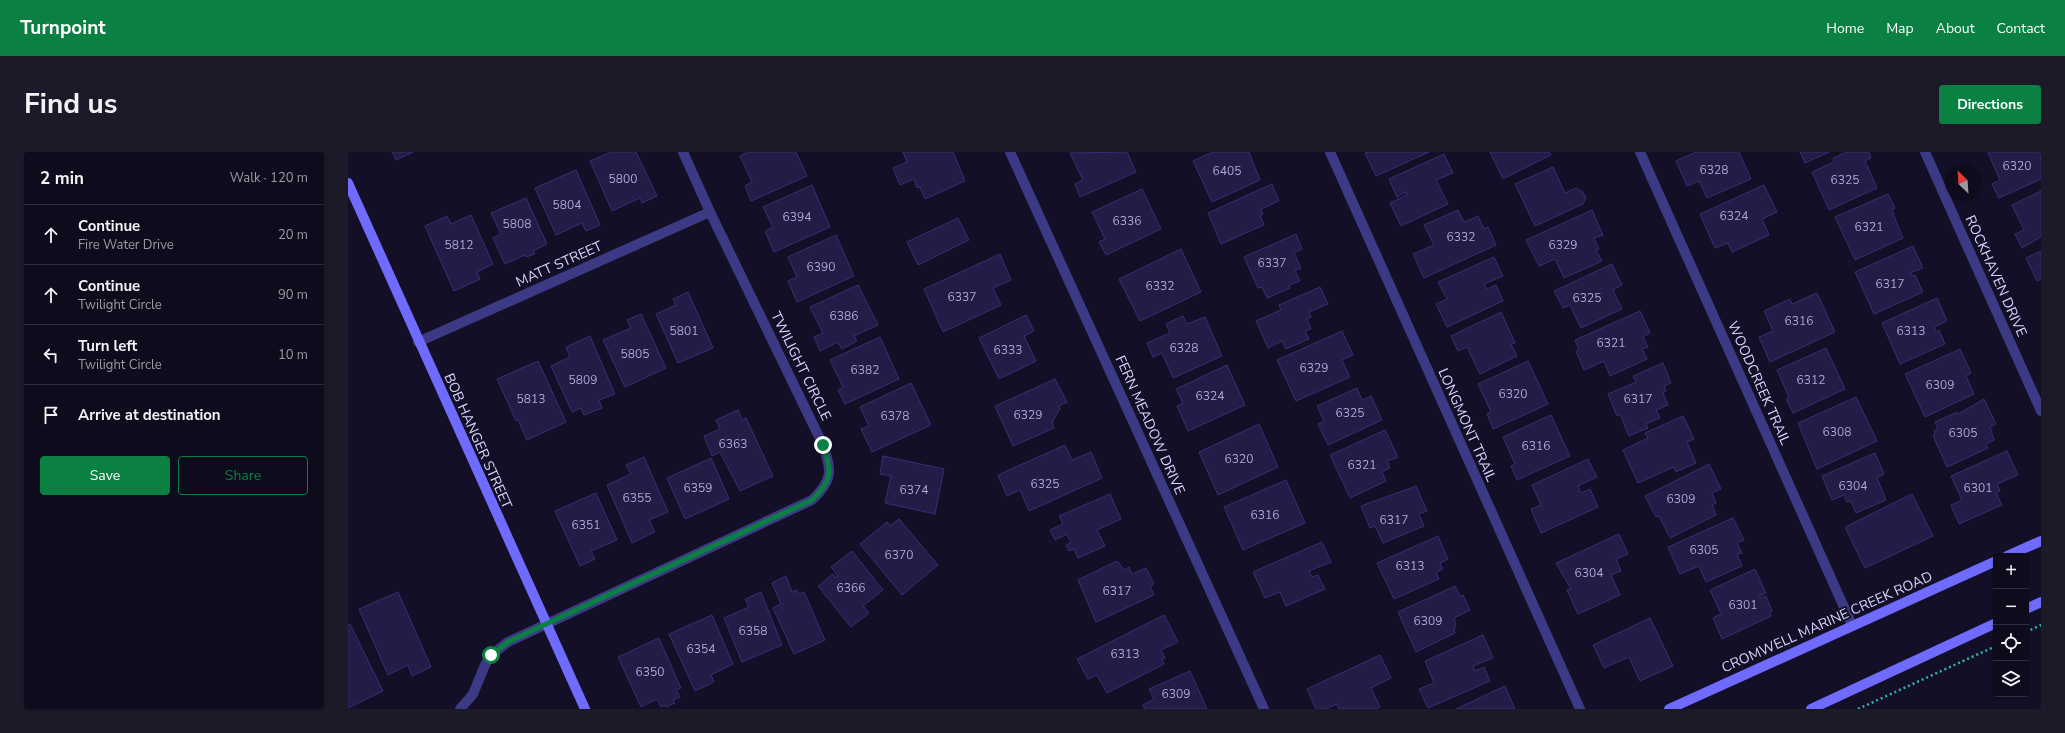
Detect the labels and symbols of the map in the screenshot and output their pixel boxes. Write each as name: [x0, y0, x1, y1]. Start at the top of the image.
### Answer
house number: 6320: [2003, 158, 2031, 174]
house number: 6328: [1700, 162, 1728, 178]
house number: 6405: [1213, 163, 1241, 179]
north arrow: [1945, 164, 1981, 200]
house number: 5800: [609, 171, 637, 187]
house number: 6325: [1831, 172, 1859, 188]
house number: 5804: [553, 197, 581, 213]
house number: 6324: [1720, 208, 1748, 224]
house number: 6394: [783, 209, 811, 225]
street label: ROCKHAVEN DRIVE: [1961, 212, 2031, 340]
house number: 6336: [1113, 213, 1141, 229]
house number: 5808: [503, 216, 531, 232]
house number: 6321: [1855, 219, 1883, 235]
house number: 6332: [1447, 229, 1475, 245]
street label: MATT STREET: [513, 236, 606, 291]
house number: 5812: [445, 237, 473, 253]
house number: 6329: [1549, 237, 1577, 253]
house number: 6337: [1258, 255, 1286, 271]
house number: 6390: [807, 259, 835, 275]
house number: 6317: [1876, 276, 1904, 292]
house number: 6332: [1146, 278, 1174, 294]
house number: 6337: [948, 289, 976, 305]
house number: 6325: [1573, 290, 1601, 306]
street label: TWILIGHT CIRCLE: [766, 308, 836, 424]
house number: 6386: [830, 308, 858, 324]
house number: 6316: [1785, 313, 1813, 329]
street label: WOODCREEK TRAIL: [1723, 318, 1795, 448]
house number: 5801: [670, 323, 698, 339]
house number: 6313: [1897, 323, 1925, 339]
house number: 6321: [1597, 335, 1625, 351]
house number: 6328: [1170, 340, 1198, 356]
house number: 6333: [994, 342, 1022, 358]
house number: 5805: [621, 346, 649, 362]
street label: FERN MEADOW DRIVE: [1111, 352, 1189, 498]
house number: 6329: [1300, 360, 1328, 376]
house number: 6382: [851, 362, 879, 378]
street label: LONGMONT TRAIL: [1433, 365, 1501, 485]
street label: BOB HANGER STREET: [440, 370, 517, 512]
house number: 5809: [569, 372, 597, 388]
house number: 6312: [1797, 372, 1825, 388]
house number: 6309: [1926, 377, 1954, 393]
house number: 6320: [1499, 386, 1527, 402]
house number: 6324: [1196, 388, 1224, 404]
house number: 5813: [517, 391, 545, 407]
house number: 6317: [1624, 391, 1652, 407]
house number: 6325: [1336, 405, 1364, 421]
house number: 6329: [1014, 407, 1042, 423]
house number: 6378: [881, 408, 909, 424]
house number: 6308: [1823, 424, 1851, 440]
house number: 6305: [1949, 425, 1977, 441]
house number: 6363: [719, 436, 747, 452]
route end: [814, 436, 832, 454]
house number: 6316: [1522, 438, 1550, 454]
house number: 6320: [1225, 451, 1253, 467]
house number: 6321: [1348, 457, 1376, 473]
house number: 6325: [1031, 476, 1059, 492]
house number: 6304: [1839, 478, 1867, 494]
house number: 6359: [684, 480, 712, 496]
house number: 6301: [1964, 480, 1992, 496]
house number: 6374: [900, 482, 928, 498]
house number: 6355: [623, 490, 651, 506]
house number: 6309: [1667, 491, 1695, 507]
house number: 6316: [1251, 507, 1279, 523]
house number: 6317: [1380, 512, 1408, 528]
house number: 6351: [572, 517, 600, 533]
house number: 6305: [1690, 542, 1718, 558]
house number: 6370: [885, 547, 913, 563]
house number: 6313: [1396, 558, 1424, 574]
house number: 6304: [1575, 565, 1603, 581]
street label: CROMWELL MARINE CREEK ROAD: [1719, 567, 1935, 677]
house number: 6366: [837, 580, 865, 596]
house number: 6317: [1103, 583, 1131, 599]
house number: 6301: [1729, 597, 1757, 613]
house number: 6309: [1414, 613, 1442, 629]
house number: 6358: [739, 623, 767, 639]
house number: 6354: [687, 641, 715, 657]
route start: [482, 646, 500, 664]
house number: 6313: [1111, 646, 1139, 662]
house number: 6350: [636, 664, 664, 680]
house number: 6309: [1162, 686, 1190, 702]

